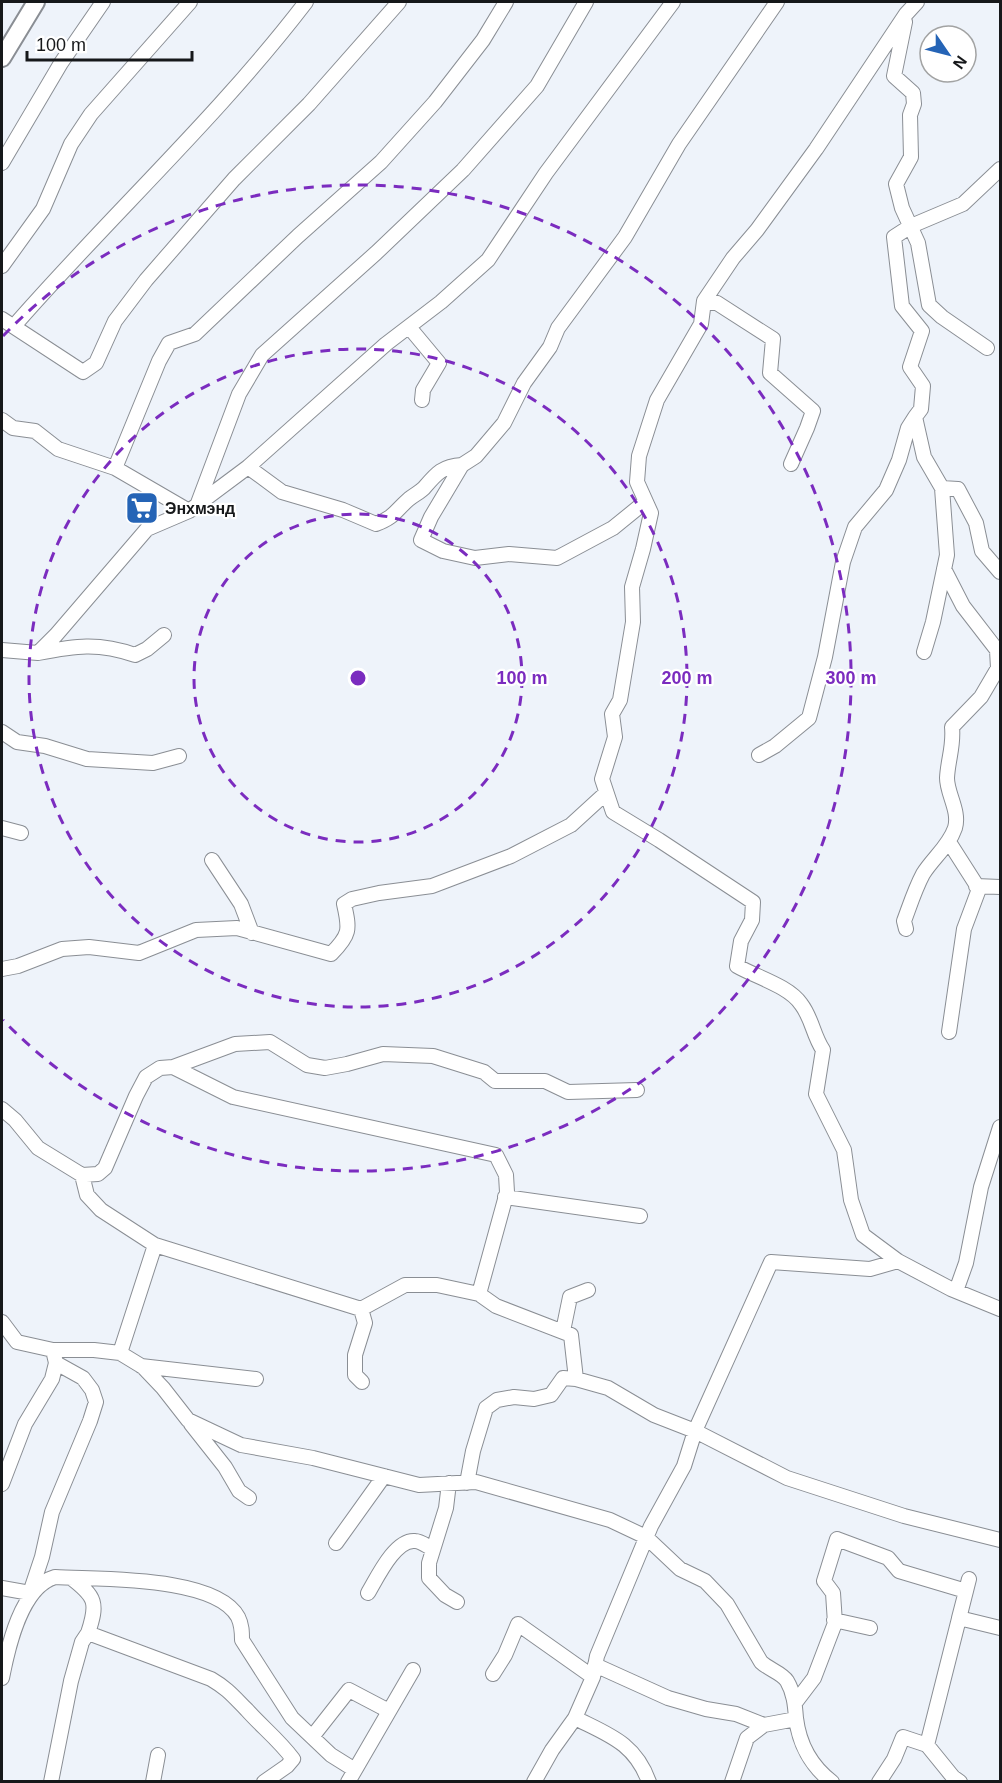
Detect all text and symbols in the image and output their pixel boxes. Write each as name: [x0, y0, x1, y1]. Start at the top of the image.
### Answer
scale bar: [27, 24, 192, 62]
north arrow: [918, 24, 978, 84]
text: 100 m: [36, 35, 86, 55]
text: N: [950, 53, 970, 72]
supermarket icon: Энхмэнд: [124, 490, 160, 526]
place label: Энхмэнд: [165, 500, 235, 517]
centre of rings: [348, 668, 368, 688]
text: 100 m: [496, 668, 548, 688]
text: 200 m: [661, 668, 713, 688]
text: 300 m: [825, 668, 877, 688]

